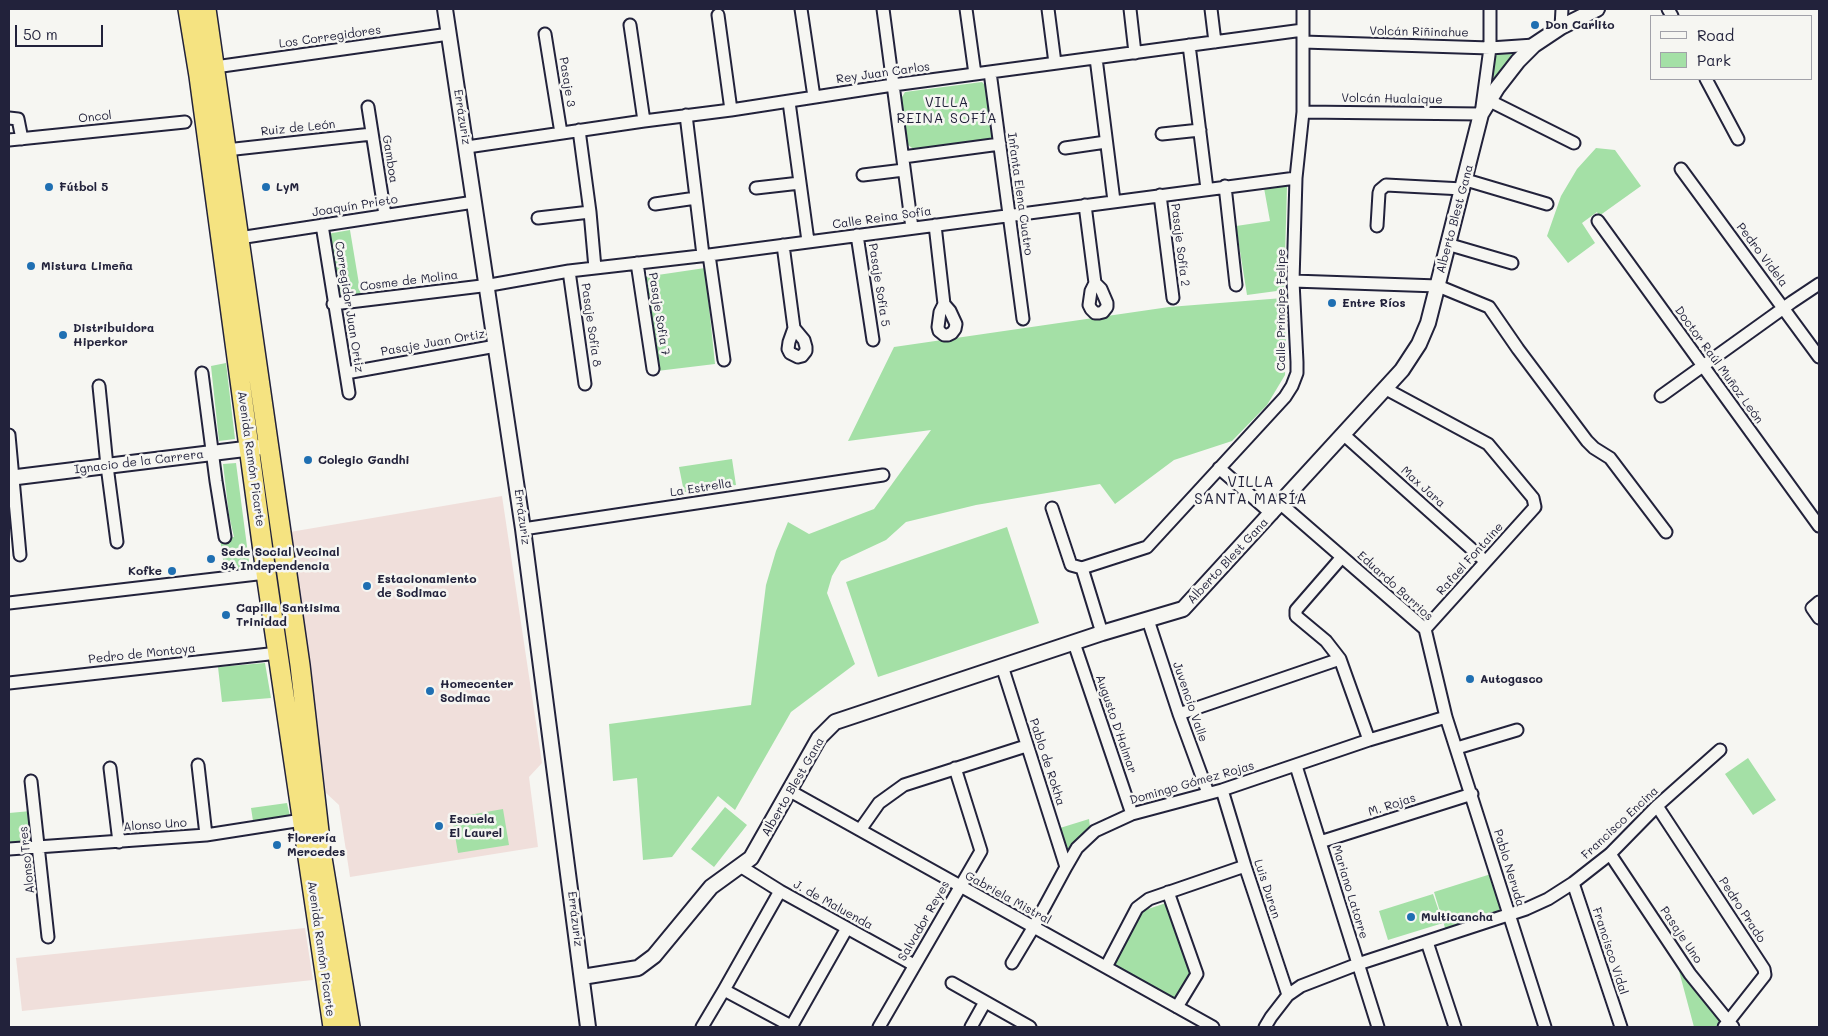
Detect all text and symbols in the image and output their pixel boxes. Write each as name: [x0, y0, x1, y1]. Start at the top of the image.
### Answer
scale bar: [18, 15, 105, 47]
legend: [1650, 15, 1813, 80]
place label: Don Carlito: [1545, 18, 1615, 32]
marker: Don Carlito: [1529, 19, 1541, 31]
street label: Los Corregidores: [278, 23, 382, 51]
text: 50 m: [23, 24, 58, 44]
street label: Volcán Riñinahue: [1369, 24, 1469, 40]
text: Road: [1697, 25, 1734, 45]
text: Park: [1697, 50, 1731, 70]
street label: Pasaje 3: [556, 56, 578, 108]
street label: Rey Juan Carlos: [835, 59, 931, 87]
street label: Errázuriz: [451, 88, 473, 146]
street label: Volcán Hualaique: [1341, 91, 1443, 107]
district label: VILLA REINA SOFÍA: [895, 95, 999, 128]
street label: Oncol: [78, 108, 112, 126]
street label: Ruiz de León: [260, 117, 336, 139]
street label: Infanta Elena Cuatro: [1004, 132, 1036, 256]
street label: Gamboa: [379, 134, 401, 184]
street label: Alberto Blest Gana: [1434, 163, 1476, 275]
place label: Fútbol 5: [59, 180, 108, 194]
place label: LyM: [276, 180, 299, 194]
marker: Fútbol 5: [43, 181, 55, 193]
marker: LyM: [260, 181, 272, 193]
street label: Joaquín Prieto: [311, 192, 399, 220]
street label: Pasaje Sofía 2: [1168, 203, 1192, 287]
street label: Calle Reina Sofía: [832, 204, 932, 232]
street label: Pedro Videla: [1733, 220, 1791, 290]
street label: Corregidor Juan Ortiz: [332, 240, 366, 374]
street label: Pasaje Sofía 5: [865, 242, 893, 328]
street label: Calle Príncipe Felipe: [1274, 249, 1288, 371]
place label: Mistura Limeña: [41, 259, 133, 273]
marker: Mistura Limeña: [25, 260, 37, 272]
street label: Cosme de Molina: [359, 268, 459, 294]
street label: Pasaje Sofía 7: [645, 272, 673, 356]
street label: Pasaje Sofía 8: [578, 282, 604, 368]
place label: Entre Ríos: [1342, 296, 1405, 310]
marker: Entre Ríos: [1326, 297, 1338, 309]
street label: Doctor Raúl Muñoz León: [1672, 304, 1766, 426]
place label: Distribuidora Hiperkor: [73, 321, 154, 349]
street label: Pasaje Juan Ortiz: [380, 327, 486, 359]
marker: Distribuidora Hiperkor: [57, 329, 69, 341]
street label: Avenida Ramón Picarte: [234, 390, 268, 528]
street label: Ignacio de la Carrera: [73, 447, 205, 477]
place label: Colegio Gandhi: [318, 453, 410, 467]
marker: Colegio Gandhi: [302, 454, 314, 466]
street label: Max Jara: [1398, 463, 1448, 511]
district label: VILLA SANTA MARÍA: [1193, 473, 1309, 508]
street label: La Estrella: [669, 476, 733, 500]
street label: Errázuriz: [511, 488, 533, 546]
street label: Alberto Blest Gana: [1185, 515, 1271, 607]
street label: Rafael Fontaine: [1434, 520, 1506, 598]
place label: Sede Social Vecinal 34 Independencia: [221, 545, 340, 573]
street label: Eduardo Barrios: [1354, 548, 1436, 624]
marker: Sede Social Vecinal 34 Independencia: [205, 553, 217, 565]
place label: Kofke: [128, 564, 162, 578]
marker: Kofke: [166, 565, 178, 577]
place label: Estacionamiento de Sodimac: [377, 572, 476, 600]
marker: Estacionamiento de Sodimac: [361, 580, 373, 592]
place label: Capilla Santisima Trinidad: [236, 601, 340, 629]
marker: Capilla Santisima Trinidad: [220, 609, 232, 621]
street label: Pedro de Montoya: [88, 641, 196, 667]
street label: Juvencio Valle: [1170, 660, 1210, 744]
place label: Autogasco: [1480, 672, 1543, 686]
street label: Augusto D'Halmar: [1092, 673, 1140, 775]
marker: Autogasco: [1464, 673, 1476, 685]
place label: Homecenter Sodimac: [440, 677, 514, 705]
marker: Homecenter Sodimac: [424, 685, 436, 697]
street label: Pablo de Rokha: [1026, 717, 1068, 807]
street label: Alberto Blest Gana: [759, 735, 827, 839]
street label: Domingo Gómez Rojas: [1128, 758, 1256, 808]
street label: Francisco Encina: [1579, 784, 1661, 862]
street label: M. Rojas: [1366, 791, 1418, 819]
place label: Escuela El Laurel: [449, 812, 502, 840]
street label: Alonso Uno: [123, 816, 187, 834]
marker: Escuela El Laurel: [433, 820, 445, 832]
street label: Alonso Tres: [16, 826, 38, 894]
street label: Pablo Neruda: [1490, 827, 1528, 909]
place label: Florería Mercedes: [287, 831, 345, 859]
marker: Florería Mercedes: [271, 839, 283, 851]
street label: Mariano Latorre: [1329, 843, 1371, 941]
street label: Luis Duran: [1251, 858, 1283, 920]
street label: Gabriela Mistral: [962, 868, 1054, 928]
street label: Pedro Prado: [1716, 875, 1768, 945]
street label: J. de Maluenda: [791, 877, 875, 933]
street label: Salvador Reyes: [895, 878, 953, 964]
street label: Avenida Ramón Picarte: [304, 880, 338, 1018]
street label: Errázuriz: [564, 890, 586, 948]
street label: Pasaje Uno: [1657, 904, 1705, 966]
street label: Francisco Vidal: [1589, 906, 1631, 996]
place label: Multicancha: [1421, 910, 1493, 924]
marker: Multicancha: [1405, 911, 1417, 923]

